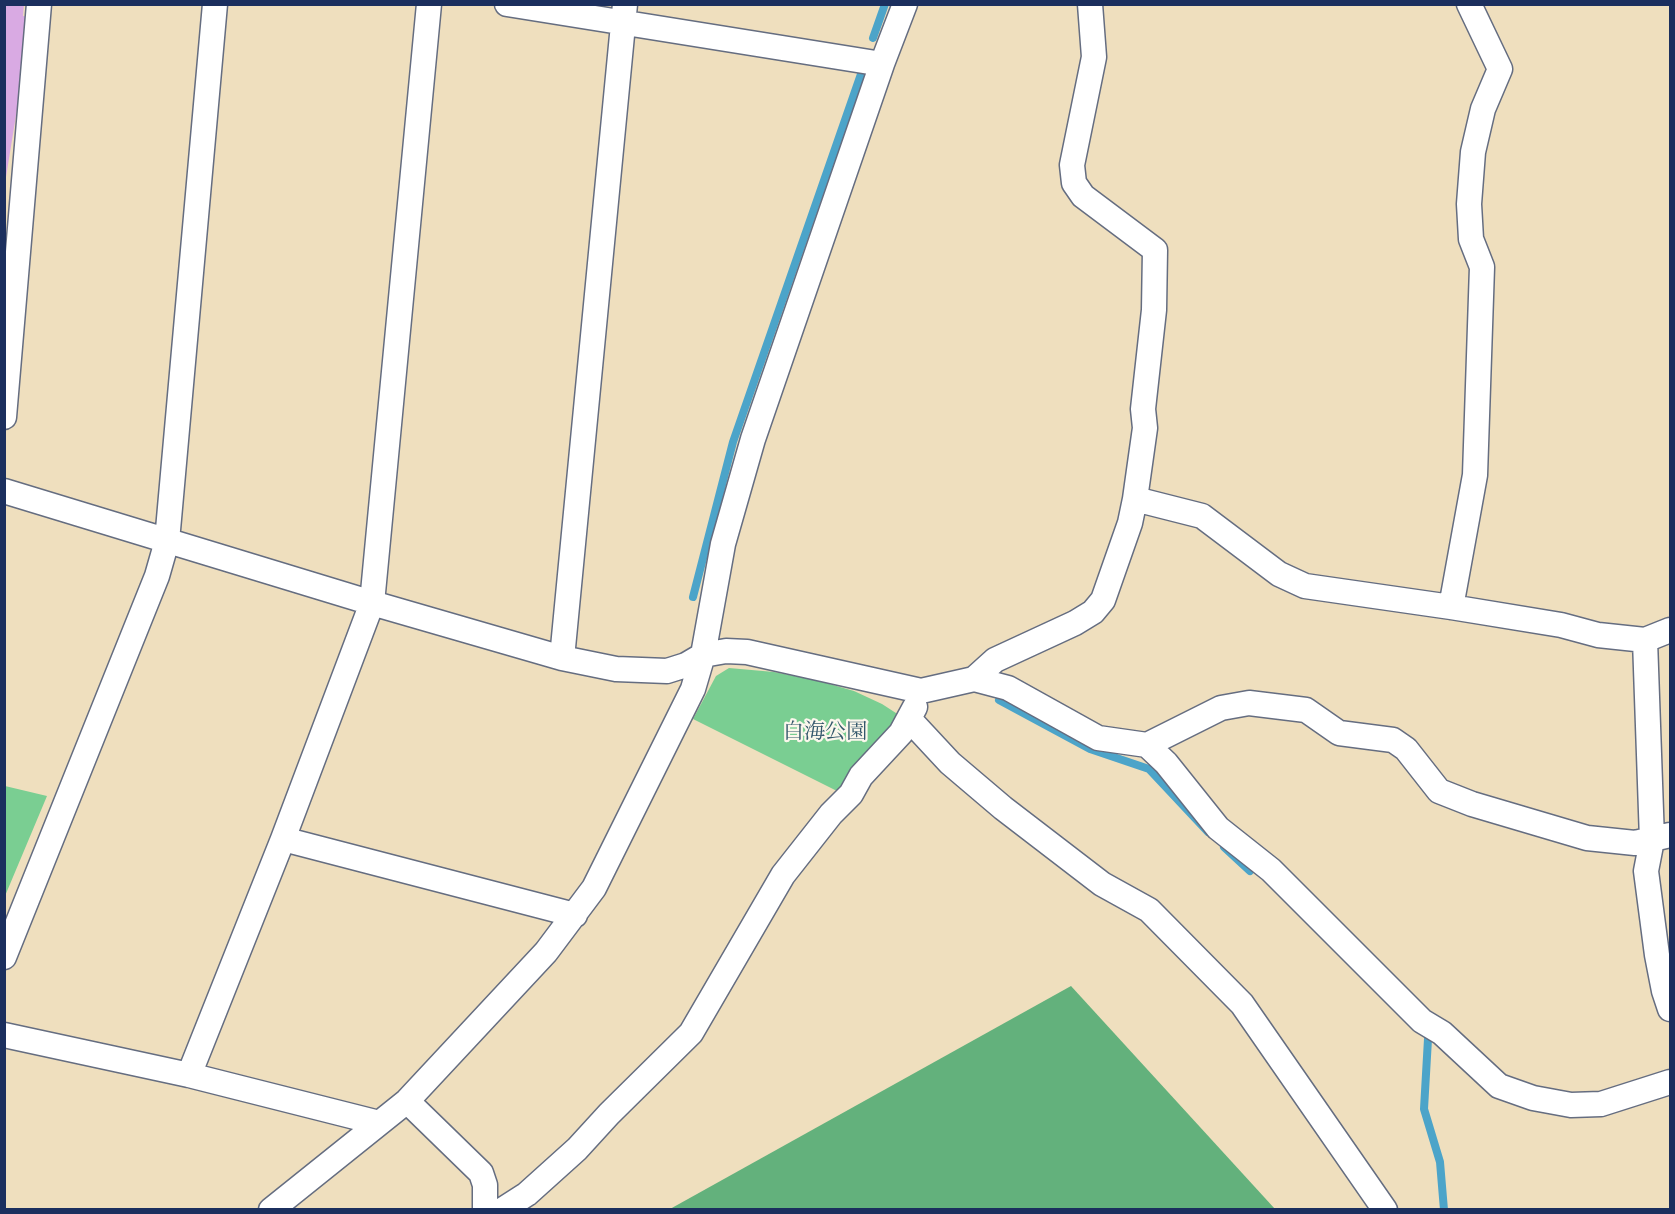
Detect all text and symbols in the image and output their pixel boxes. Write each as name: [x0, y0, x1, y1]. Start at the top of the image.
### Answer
park label: 白海公園: [783, 719, 867, 745]

